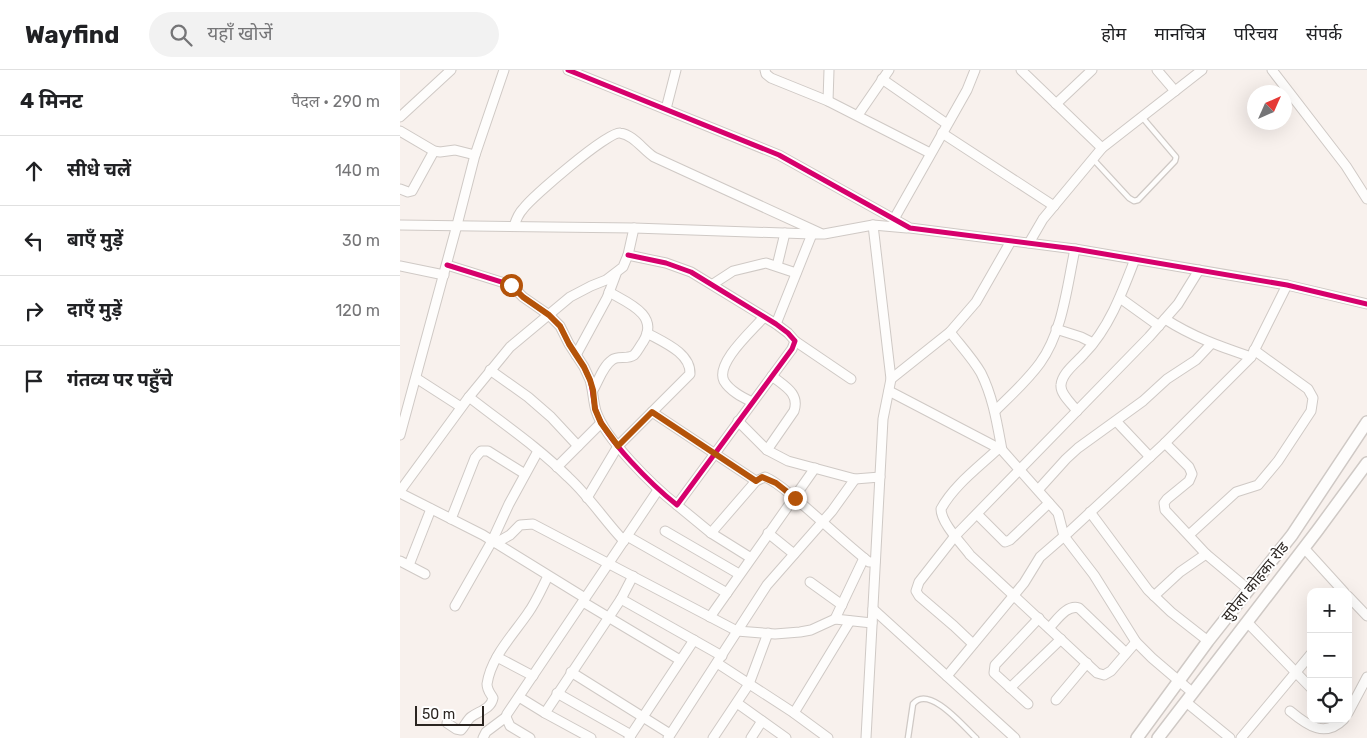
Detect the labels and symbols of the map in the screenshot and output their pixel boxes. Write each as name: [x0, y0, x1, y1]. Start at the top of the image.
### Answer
north arrow: [1247, 85, 1292, 130]
route start: [500, 274, 523, 297]
route end: [784, 487, 807, 510]
street label: सुपेला कोहका रोड: [1218, 538, 1294, 626]
scale bar: [415, 703, 484, 726]

